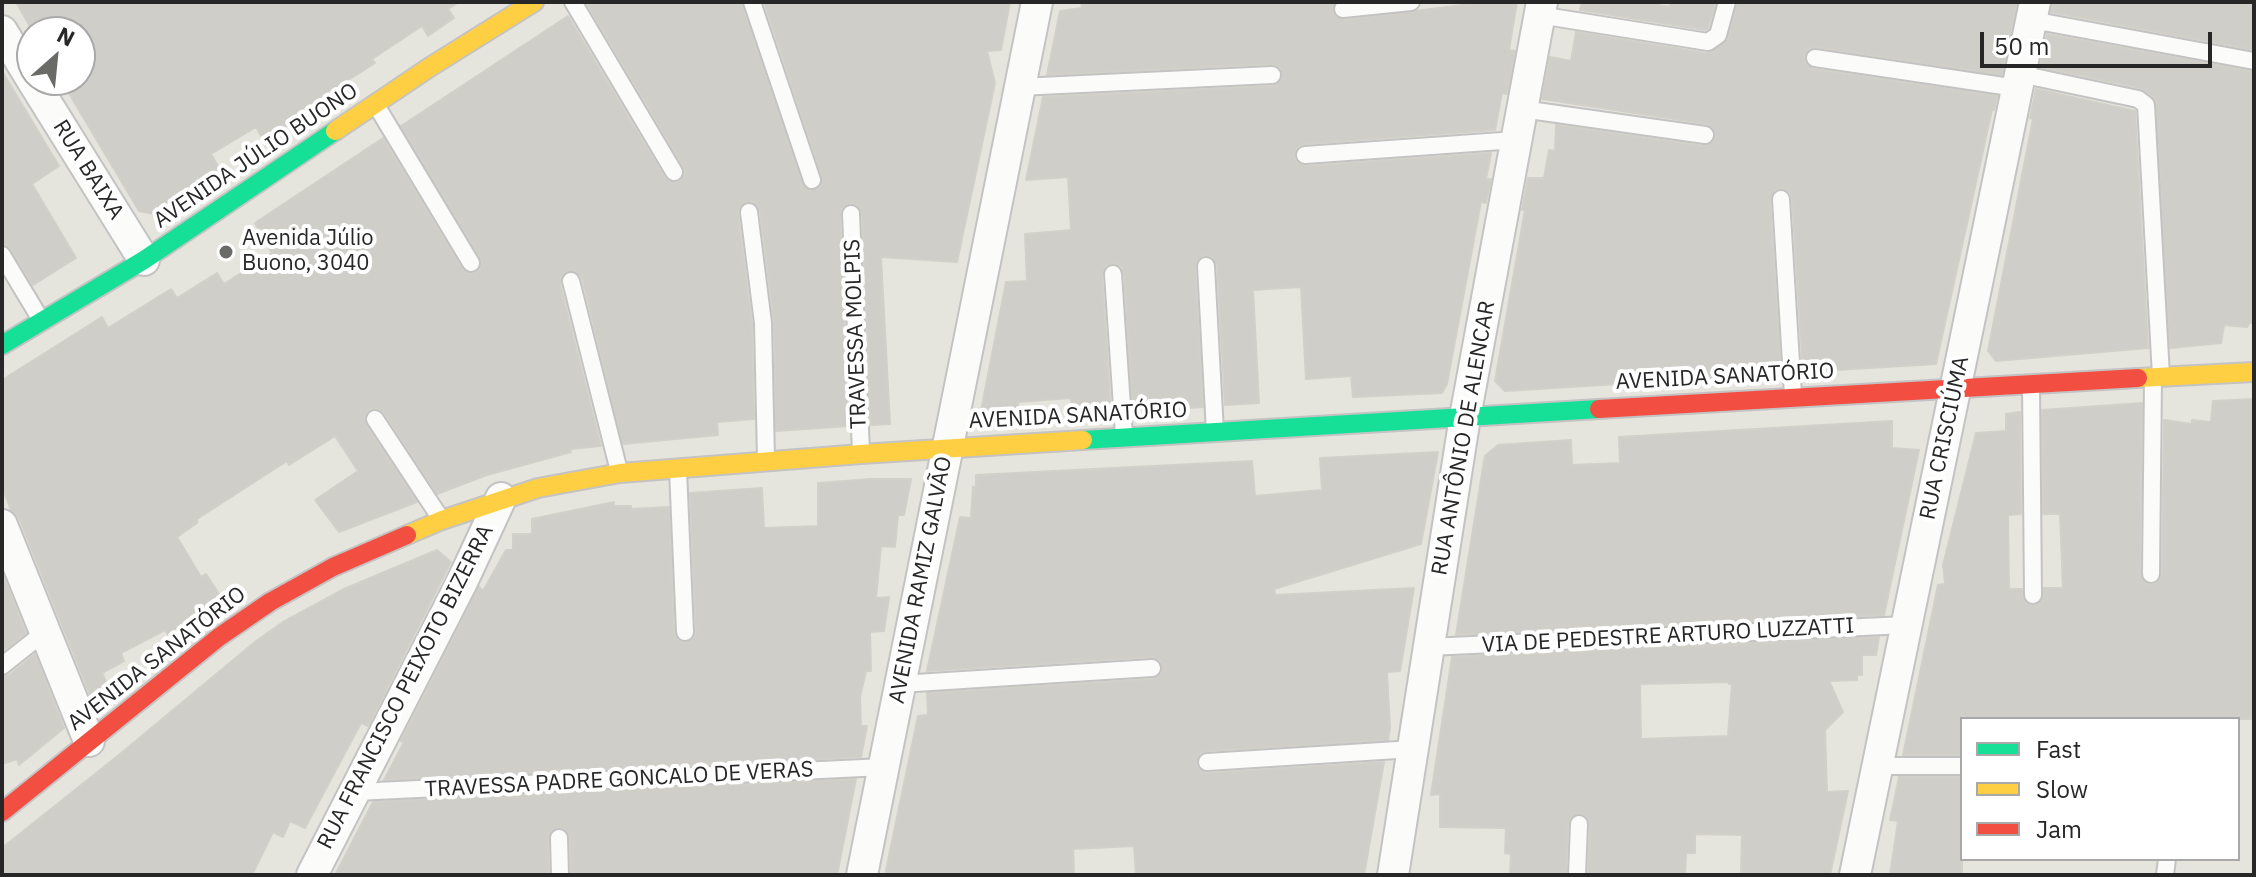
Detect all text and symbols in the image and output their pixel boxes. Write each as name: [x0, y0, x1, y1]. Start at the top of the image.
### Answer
north arrow: [16, 16, 96, 96]
scale bar: [1984, 16, 2216, 66]
text: N: [53, 19, 80, 52]
text: 50 m: [1994, 30, 2049, 62]
street label: AVENIDA JÚLIO BUONO: [149, 78, 363, 234]
street label: RUA BAIXA: [47, 115, 129, 225]
place label: Avenida Júlio Buono, 3040: [242, 226, 374, 278]
street label: TRAVESSA MOLPIS: [839, 239, 873, 429]
marker: Avenida Júlio Buono, 3040: [217, 243, 235, 261]
street label: RUA ANTÔNIO DE ALENCAR: [1427, 299, 1501, 577]
street label: RUA CRISCIÚMA: [1915, 354, 1975, 522]
street label: AVENIDA SANATÓRIO: [1615, 358, 1835, 396]
street label: AVENIDA SANATÓRIO: [968, 397, 1188, 435]
street label: AVENIDA RAMIZ GALVÃO: [884, 454, 958, 706]
street label: RUA FRANCISCO PEIXOTO BIZERRA: [312, 520, 500, 854]
street label: AVENIDA SANATÓRIO: [63, 581, 251, 737]
street label: VIA DE PEDESTRE ARTURO LUZZATTI: [1481, 613, 1855, 659]
legend: [1960, 717, 2240, 861]
text: Fast: [2036, 733, 2081, 765]
street label: TRAVESSA PADRE GONCALO DE VERAS: [424, 757, 814, 803]
text: Slow: [2036, 773, 2088, 805]
text: Jam: [2036, 813, 2082, 845]

